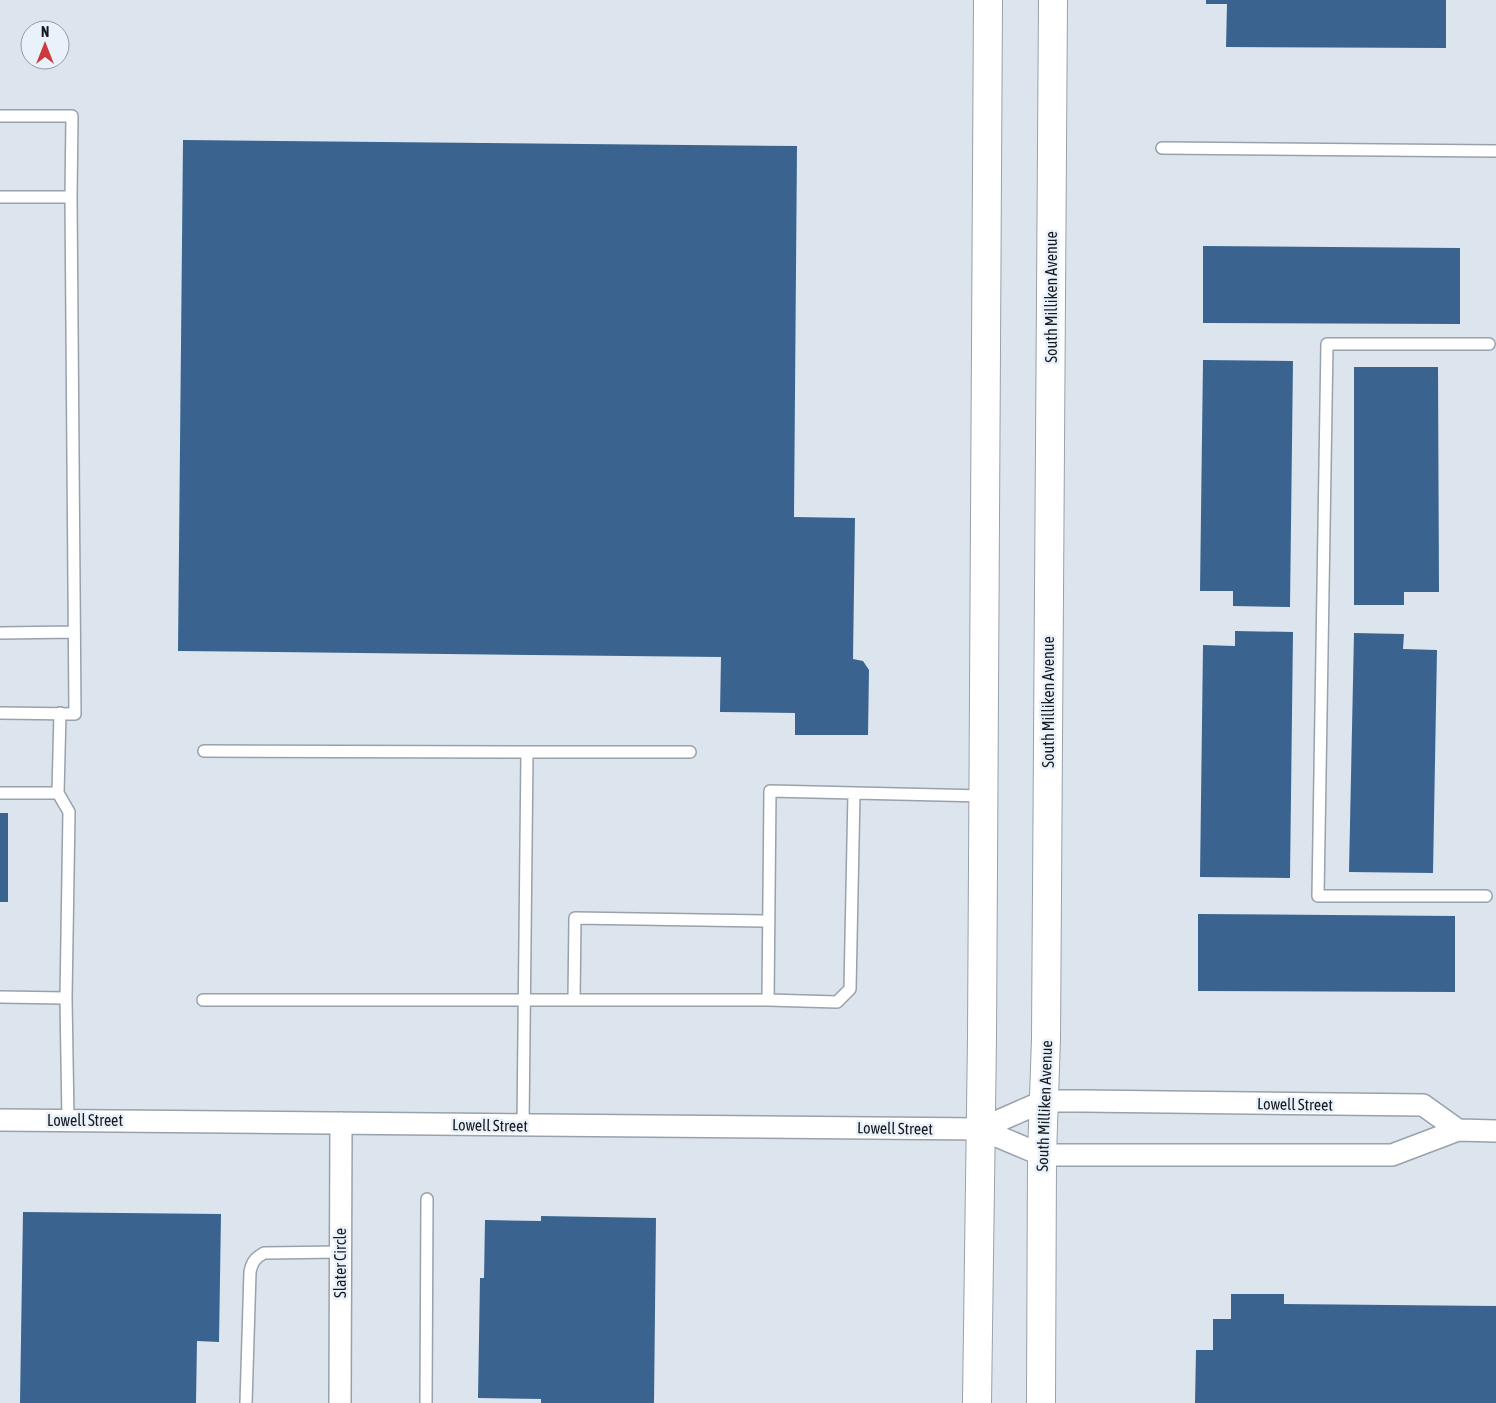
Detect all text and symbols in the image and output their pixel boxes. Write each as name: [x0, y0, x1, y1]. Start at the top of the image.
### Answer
north arrow: [20, 20, 70, 70]
text: N: [41, 24, 49, 40]
street label: South Milliken Avenue: [1042, 231, 1060, 363]
street label: South Milliken Avenue: [1039, 636, 1057, 768]
street label: South Milliken Avenue: [1033, 1040, 1055, 1172]
street label: Lowell Street: [1257, 1094, 1334, 1114]
street label: Lowell Street: [47, 1111, 123, 1129]
street label: Lowell Street: [452, 1115, 529, 1135]
street label: Lowell Street: [857, 1118, 934, 1138]
street label: Slater Circle: [331, 1228, 349, 1298]

